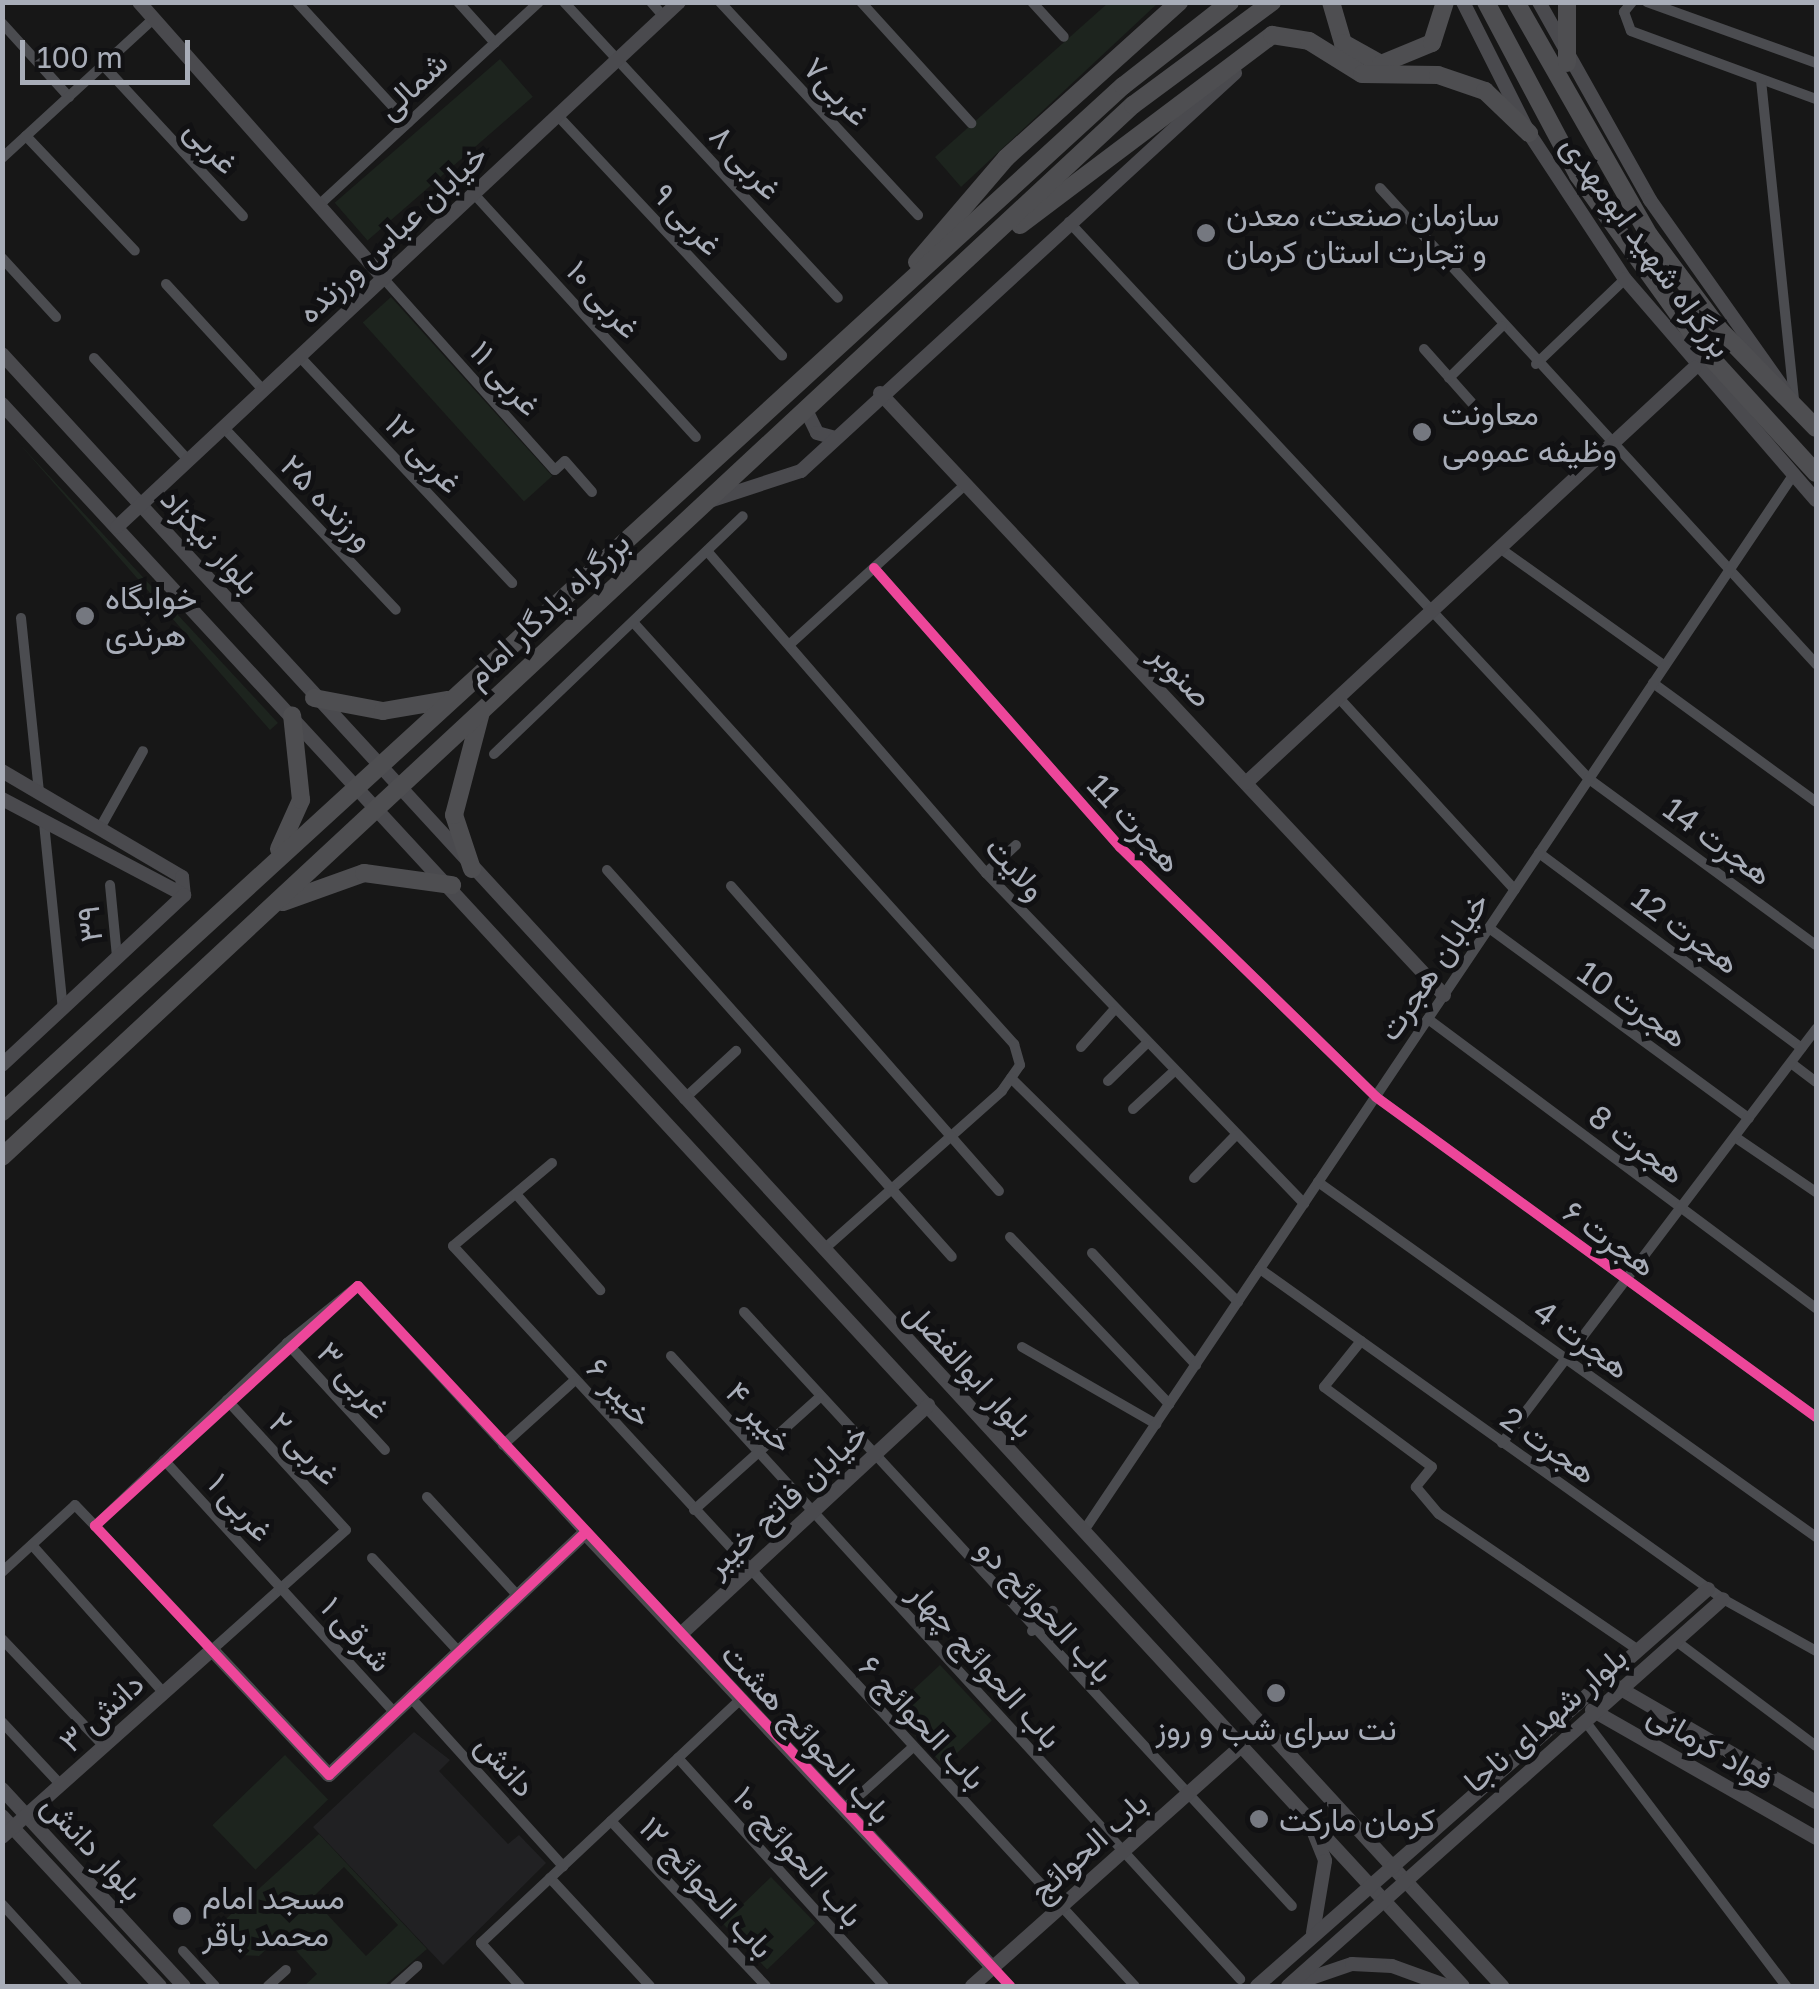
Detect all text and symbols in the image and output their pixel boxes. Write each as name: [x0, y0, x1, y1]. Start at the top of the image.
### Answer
scale bar: [25, 20, 195, 82]
text: 100 m: [37, 39, 123, 75]
street label: شمالی: [369, 43, 455, 127]
street label: غربی۷: [796, 49, 878, 133]
street label: غربی: [177, 110, 247, 182]
street label: غربی ۸: [702, 117, 790, 207]
street label: بزرگراه شهید ابومهدی: [1553, 127, 1741, 365]
street label: خیابان عباس ورزنده: [289, 135, 495, 331]
street label: غربی ۹: [645, 175, 731, 263]
place label: سازمان صنعت، معدن و تجارت استان کرمان: [1226, 196, 1499, 271]
marker: سازمان صنعت، معدن و تجارت استان کرمان: [1195, 222, 1217, 244]
street label: غربی ۱۰: [559, 252, 649, 346]
street label: غربی ۱۱: [462, 332, 550, 424]
place label: معاونت وظیفه عمومی: [1442, 395, 1617, 470]
street label: غربی ۱۲: [377, 405, 471, 501]
marker: معاونت وظیفه عمومی: [1411, 421, 1433, 443]
street label: ورزنده ۲۵: [273, 446, 383, 558]
street label: بلوار نیکزاد: [153, 480, 269, 602]
street label: بزرگراه یادگار امام: [457, 523, 637, 695]
place label: خوابگاه هرندی: [105, 579, 197, 654]
marker: خوابگاه هرندی: [74, 605, 96, 627]
street label: صنوبر: [1143, 635, 1221, 715]
street label: هجرت 11: [1080, 766, 1190, 880]
street label: هجرت 14: [1656, 789, 1780, 893]
street label: ولایت: [978, 828, 1054, 908]
street label: هجرت 12: [1625, 878, 1747, 982]
street label: خیابان هجرت: [1369, 884, 1497, 1048]
street label: ۳۹: [68, 904, 110, 944]
street label: هجرت 10: [1571, 952, 1695, 1056]
street label: هجرت 8: [1581, 1096, 1693, 1192]
street label: هجرت ۶: [1556, 1191, 1664, 1285]
street label: هجرت 4: [1526, 1291, 1638, 1387]
street label: بلوار ابوالفضل: [897, 1293, 1043, 1445]
street label: ۳ غربی: [309, 1334, 399, 1426]
street label: خیبر ۶: [579, 1349, 661, 1435]
street label: خیبر ۴: [718, 1373, 802, 1461]
street label: هجرت 2: [1494, 1398, 1604, 1492]
street label: ۲ غربی: [262, 1403, 348, 1493]
street label: خیابان فاتح خیبر: [697, 1414, 875, 1584]
street label: ۱ غربی: [200, 1465, 282, 1549]
street label: باب الحوائج دو: [969, 1530, 1123, 1690]
street label: باب الحوائج چهار: [901, 1574, 1071, 1756]
street label: ۱ شرقی: [313, 1588, 401, 1680]
street label: باب الحوائج هشت: [714, 1635, 900, 1831]
street label: بلوار شهدای ناجا: [1456, 1638, 1634, 1800]
street label: باب الحوائج ۶: [851, 1647, 995, 1797]
street label: دانش ۳: [51, 1664, 151, 1760]
marker: نت سرای شب و روز: [1265, 1682, 1287, 1704]
street label: فواد کرمانی: [1641, 1695, 1781, 1797]
place label: نت سرای شب و روز: [1155, 1709, 1397, 1747]
street label: دانش: [468, 1726, 544, 1804]
street label: باب الحوائج ۱۰: [726, 1778, 872, 1934]
street label: باب الحوائج: [1021, 1783, 1155, 1909]
street label: بلوار دانش: [34, 1786, 152, 1908]
place label: کرمان مارکت: [1279, 1800, 1436, 1838]
street label: باب الحوائج ۱۲: [632, 1808, 782, 1966]
marker: کرمان مارکت: [1248, 1808, 1270, 1830]
place label: مسجد امام محمد باقر: [202, 1879, 345, 1954]
marker: مسجد امام محمد باقر: [171, 1905, 193, 1927]

